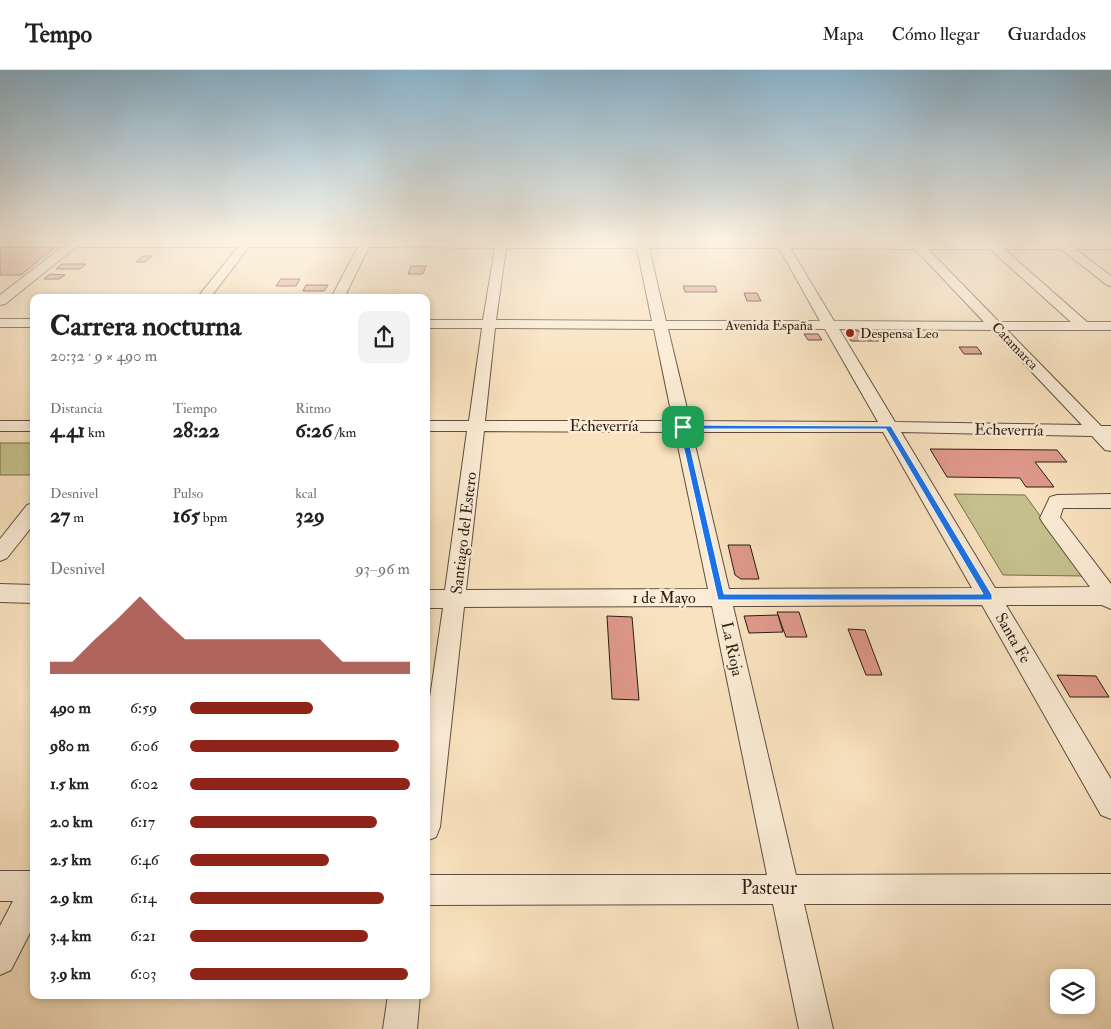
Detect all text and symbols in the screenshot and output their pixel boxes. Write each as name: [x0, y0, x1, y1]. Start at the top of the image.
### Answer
text: Tempo: [25, 19, 92, 50]
text: Mapa: [823, 23, 864, 46]
text: Cómo llegar: [892, 23, 980, 46]
text: Guardados: [1008, 23, 1086, 46]
text: Carrera nocturna: [50, 309, 241, 344]
button: share: [358, 311, 410, 363]
street label: Avenida España: [724, 317, 813, 335]
street label: Catamarca: [988, 319, 1042, 373]
place label: Despensa Leo: [860, 325, 939, 343]
marker: Despensa Leo: [844, 327, 856, 339]
text: 20:32 · 9 × 490 m: [50, 346, 157, 366]
text: Distancia: [50, 400, 103, 417]
text: Tiempo: [173, 400, 217, 417]
text: Ritmo: [295, 400, 331, 417]
pin: [662, 406, 704, 448]
icon: arrive: [669, 413, 697, 441]
street label: Echeverría: [569, 416, 639, 436]
text: 4.41: [50, 417, 85, 444]
text: 28:22: [173, 417, 220, 444]
text: 6:26: [295, 417, 332, 444]
street label: Echeverría: [974, 419, 1044, 441]
text: km: [85, 424, 105, 441]
text: /km: [332, 424, 356, 441]
street label: Santiago del Estero: [447, 470, 481, 595]
text: Desnivel: [50, 485, 98, 502]
text: Pulso: [173, 485, 203, 502]
text: kcal: [295, 485, 317, 502]
text: 27: [50, 502, 70, 529]
text: 165: [173, 502, 200, 529]
text: 329: [295, 502, 325, 529]
text: m: [70, 509, 84, 526]
text: bpm: [200, 509, 228, 526]
text: Desnivel: [50, 559, 105, 579]
text: 93–96 m: [356, 559, 410, 579]
street label: 1 de Mayo: [632, 588, 696, 608]
street label: Santa Fe: [991, 609, 1036, 667]
street label: La Rioja: [716, 620, 748, 678]
text: 490 m: [50, 698, 91, 718]
text: 6:59: [130, 698, 157, 718]
text: 980 m: [50, 736, 90, 756]
text: 6:06: [130, 736, 158, 756]
text: 1.5 km: [50, 774, 89, 794]
text: 6:02: [130, 774, 158, 794]
text: 2.0 km: [50, 812, 93, 832]
text: 6:17: [130, 812, 155, 832]
text: 2.5 km: [50, 850, 91, 870]
text: 6:46: [130, 850, 159, 870]
street label: Pasteur: [741, 876, 797, 900]
text: 2.9 km: [50, 888, 93, 908]
text: 6:14: [130, 888, 156, 908]
text: 3.4 km: [50, 926, 92, 946]
text: 6:21: [130, 926, 156, 946]
text: 3.9 km: [50, 964, 91, 984]
text: 6:03: [130, 964, 156, 984]
map controls: [1050, 969, 1095, 1014]
button: layers: [1050, 969, 1095, 1014]

